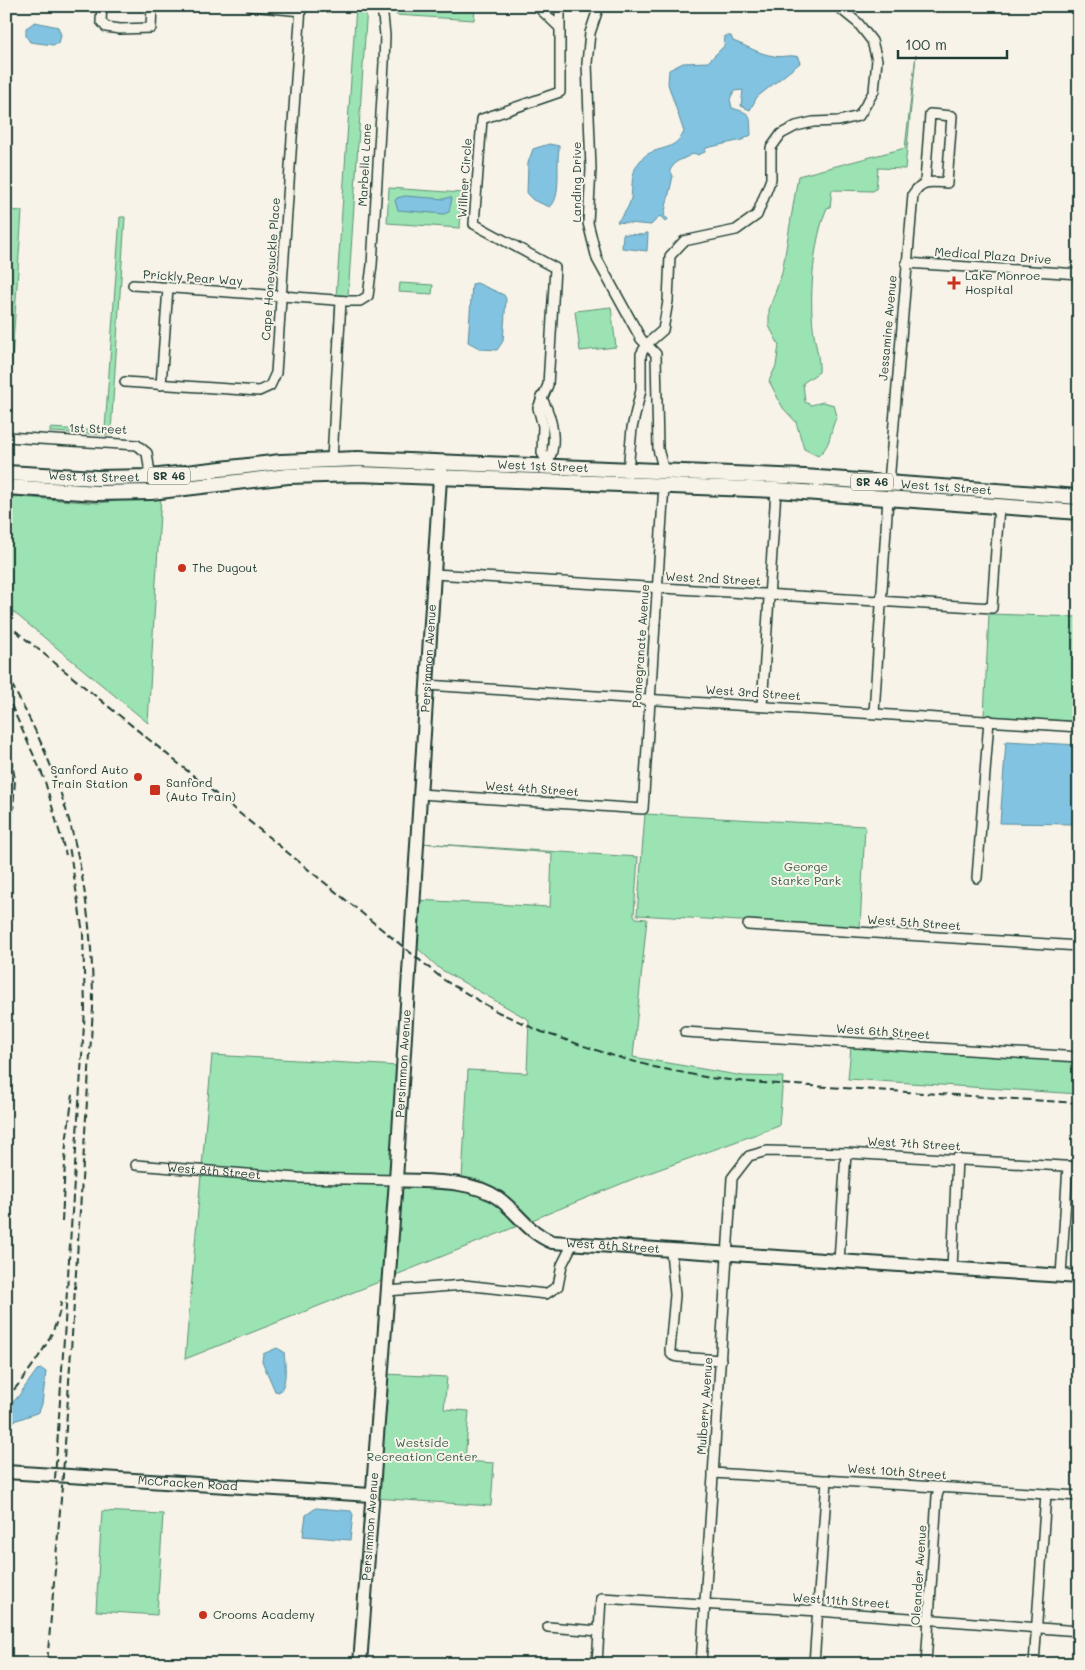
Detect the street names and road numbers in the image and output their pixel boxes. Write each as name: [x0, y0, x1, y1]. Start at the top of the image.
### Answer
street label: Marbella Lane: [354, 123, 374, 207]
street label: Willner Circle: [453, 138, 475, 218]
street label: Landing Drive: [568, 142, 584, 222]
street label: Cape Honeysuckle Place: [257, 197, 283, 341]
street label: Medical Plaza Drive: [934, 243, 1052, 267]
street label: Prickly Pear Way: [143, 266, 243, 288]
street label: Jessamine Avenue: [874, 274, 900, 381]
street label: 1st Street: [69, 419, 128, 437]
street label: West 1st Street: [497, 456, 589, 475]
street label: West 1st Street: [48, 466, 140, 485]
road number: SR 46: [148, 468, 190, 484]
road number: SR 46: [851, 474, 893, 491]
street label: West 1st Street: [900, 475, 992, 498]
street label: West 2nd Street: [665, 568, 761, 589]
street label: Pomegranate Avenue: [628, 583, 652, 708]
street label: Persimmon Avenue: [416, 604, 439, 713]
street label: West 3rd Street: [705, 681, 801, 703]
street label: West 4th Street: [485, 777, 580, 799]
street label: West 5th Street: [867, 911, 962, 933]
street label: Persimmon Avenue: [391, 1009, 414, 1118]
street label: West 6th Street: [836, 1020, 931, 1042]
street label: West 7th Street: [867, 1133, 961, 1153]
street label: West 8th Street: [166, 1159, 261, 1182]
street label: West 8th Street: [565, 1234, 661, 1256]
street label: Mulberry Avenue: [693, 1357, 715, 1455]
street label: West 10th Street: [847, 1460, 947, 1482]
street label: McCracken Road: [137, 1471, 239, 1494]
street label: Persimmon Avenue: [357, 1472, 381, 1581]
street label: Oleander Avenue: [907, 1524, 929, 1626]
street label: West 11th Street: [792, 1589, 890, 1611]

